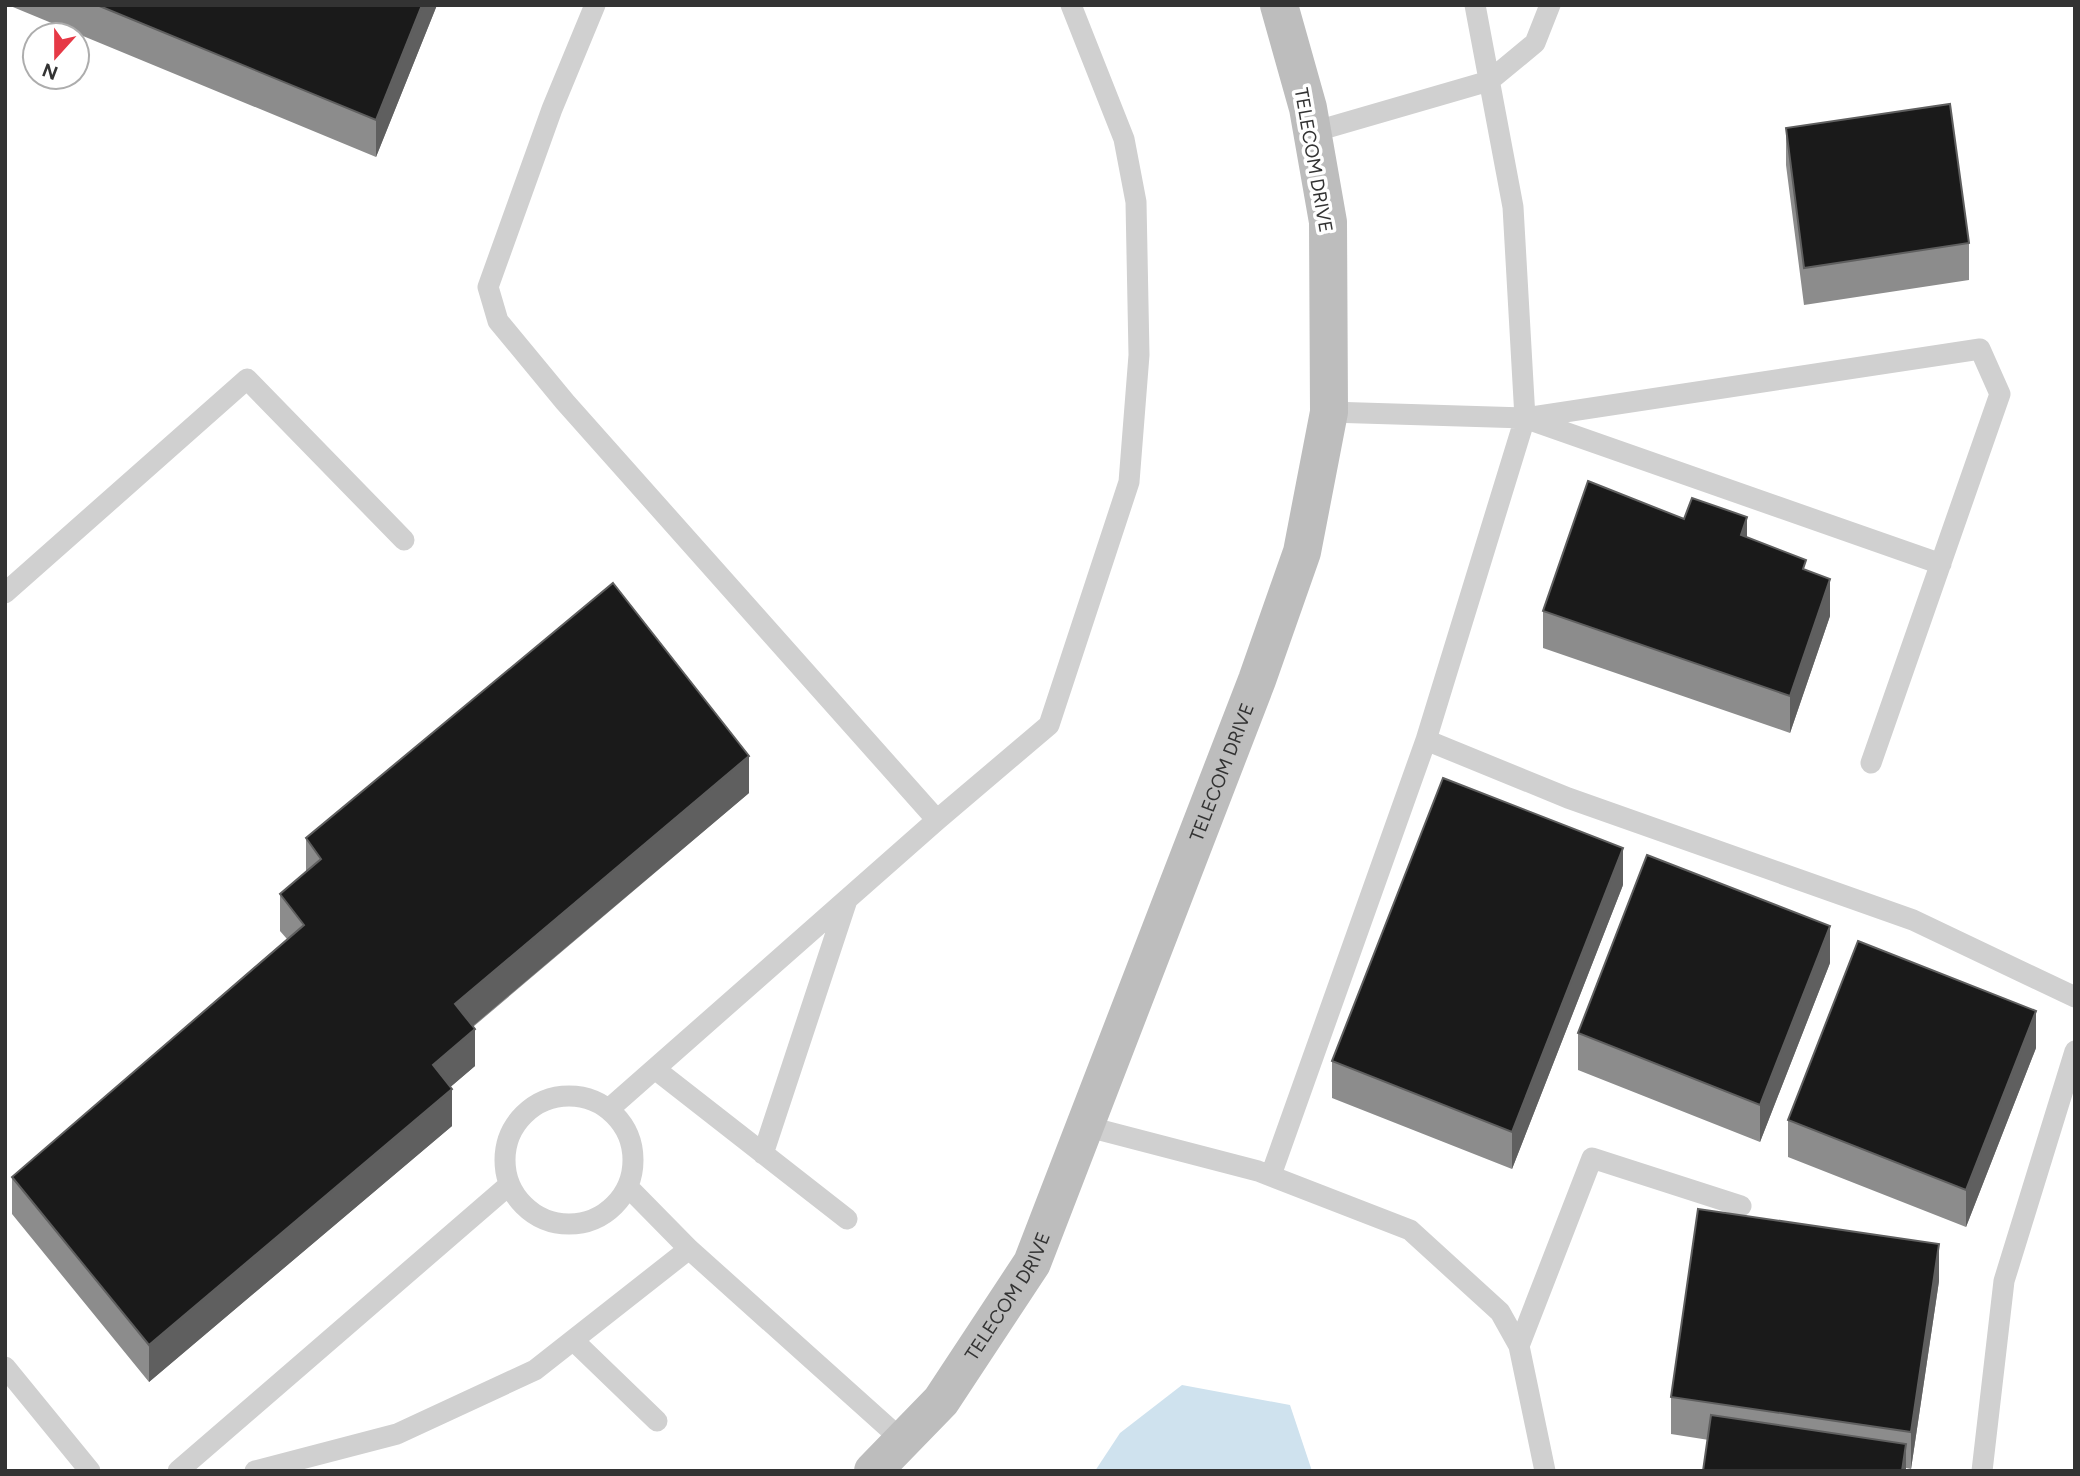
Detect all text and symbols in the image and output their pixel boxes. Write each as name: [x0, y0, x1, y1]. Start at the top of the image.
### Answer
north arrow: [21, 21, 91, 91]
text: N: [39, 58, 61, 85]
street label: TELECOM DRIVE: [1289, 86, 1338, 234]
street label: TELECOM DRIVE: [1185, 700, 1259, 845]
street label: TELECOM DRIVE: [960, 1229, 1055, 1365]

